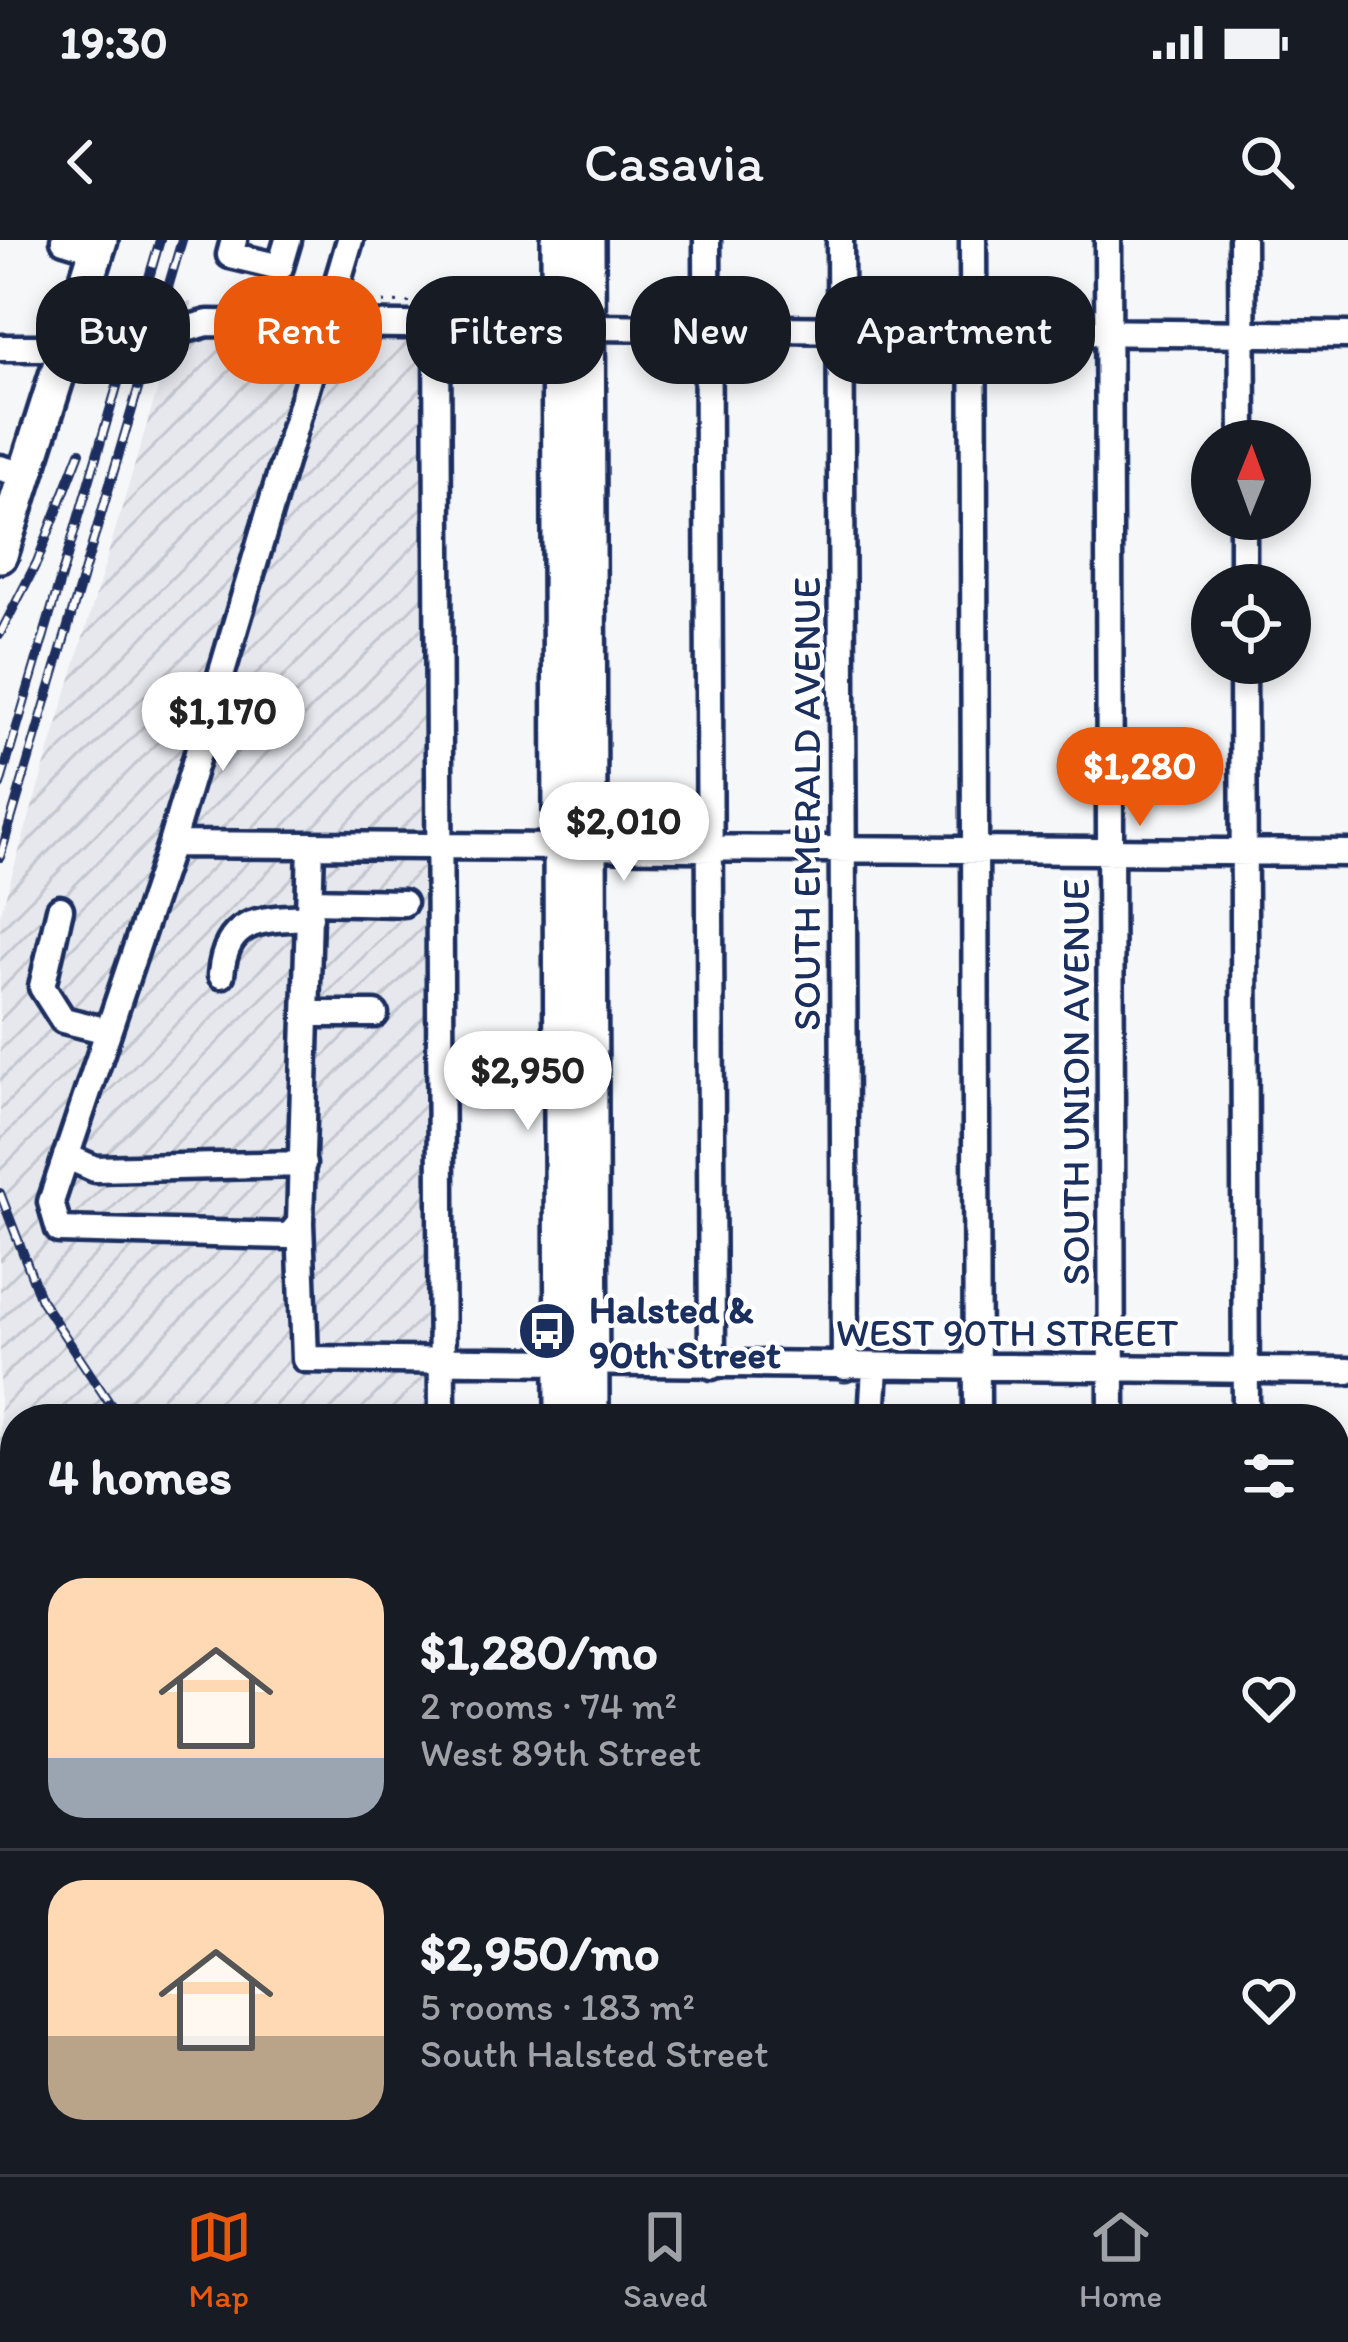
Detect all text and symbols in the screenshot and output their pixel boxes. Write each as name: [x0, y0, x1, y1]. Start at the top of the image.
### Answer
text: 19:30: [60, 15, 168, 69]
icon: back: [48, 129, 114, 195]
icon: search: [1234, 129, 1300, 195]
text: Casavia: [584, 130, 764, 195]
chip: Buy: [36, 276, 190, 384]
chip: Rent: [214, 276, 382, 384]
chip: Filters: [406, 276, 606, 384]
chip: New: [630, 276, 791, 384]
chip: Apartment: [815, 276, 1095, 384]
north arrow: [1191, 420, 1311, 540]
map controls: [1191, 420, 1311, 684]
button: locate: [1191, 564, 1311, 684]
street label: SOUTH EMERALD AVENUE: [783, 577, 830, 1031]
pin: $1,170: [125, 672, 321, 774]
text: $1,170: [169, 687, 277, 734]
pin: $1,280: [1042, 727, 1238, 829]
text: $1,280: [1083, 742, 1197, 789]
pin: $2,010: [526, 782, 722, 884]
text: $2,010: [566, 797, 682, 844]
street label: SOUTH UNION AVENUE: [1052, 879, 1099, 1285]
pin: $2,950: [430, 1031, 626, 1133]
text: $2,950: [471, 1046, 585, 1093]
place label: Halsted & 90th Street: [589, 1286, 781, 1378]
bus stop icon: Halsted & 90th Street: [516, 1300, 578, 1362]
street label: WEST 90TH STREET: [836, 1309, 1178, 1356]
icon: filters: [1236, 1443, 1302, 1509]
text: 4 homes: [48, 1446, 232, 1507]
text: $1,280/mo: [420, 1621, 658, 1682]
icon: home: [144, 1626, 288, 1770]
icon: heart: [1236, 1665, 1302, 1731]
text: 2 rooms · 74 m²: [420, 1682, 677, 1729]
text: West 89th Street: [420, 1729, 701, 1776]
text: $2,950/mo: [420, 1922, 660, 1983]
icon: home: [144, 1928, 288, 2072]
icon: heart: [1236, 1967, 1302, 2033]
text: 5 rooms · 183 m²: [420, 1983, 695, 2030]
text: South Halsted Street: [420, 2030, 769, 2077]
tab: Map: [186, 2204, 252, 2315]
tab: Saved: [623, 2204, 708, 2315]
tab: Home: [1079, 2204, 1162, 2315]

